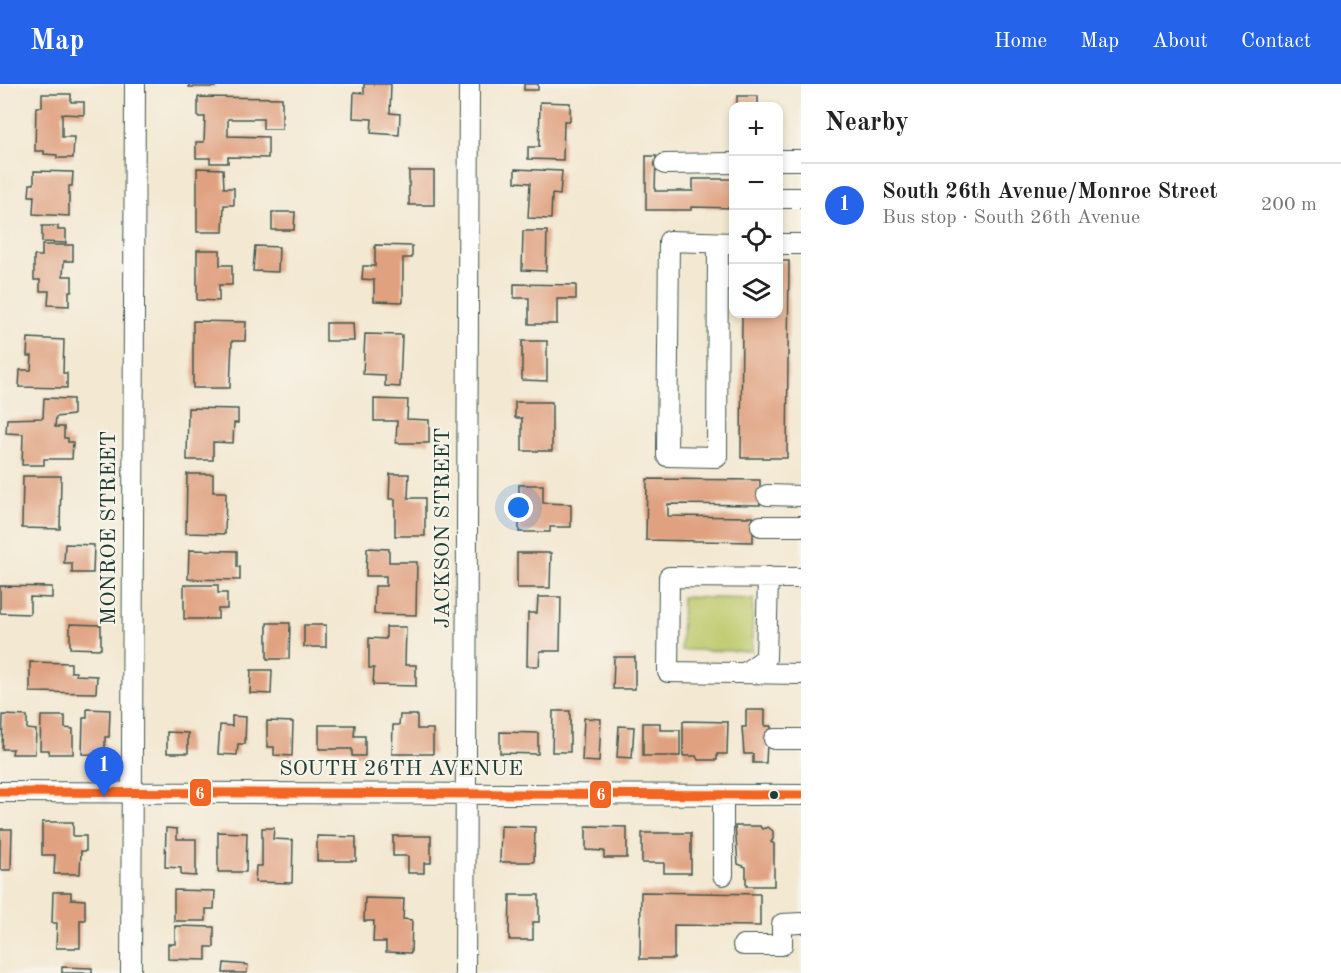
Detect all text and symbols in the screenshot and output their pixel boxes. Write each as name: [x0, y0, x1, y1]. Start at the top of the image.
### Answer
text: Map: [30, 28, 84, 56]
text: Home: [994, 31, 1047, 52]
text: Map: [1080, 31, 1119, 52]
text: About: [1152, 31, 1208, 52]
text: Contact: [1241, 31, 1311, 52]
map controls: [729, 102, 783, 318]
button: +: [729, 102, 783, 156]
text: Nearby: [825, 110, 909, 136]
button: −: [729, 156, 783, 210]
text: South 26th Avenue/Monroe Street: [882, 181, 1218, 203]
text: 1: [839, 195, 850, 215]
text: 200 m: [1261, 195, 1317, 215]
text: Bus stop · South 26th Avenue: [882, 208, 1140, 228]
button: locate: [729, 210, 783, 264]
button: layers: [729, 264, 783, 318]
street label: JACKSON STREET: [432, 428, 454, 628]
street label: MONROE STREET: [98, 431, 120, 625]
your location: [504, 493, 533, 522]
pin: 1: [84, 748, 124, 797]
street label: SOUTH 26TH AVENUE: [279, 758, 523, 780]
line badge: 6: [189, 778, 212, 807]
line badge: 6: [589, 780, 612, 809]
text: 6: [195, 787, 205, 803]
text: 6: [596, 788, 606, 804]
unlabelled marker: [768, 789, 780, 801]

